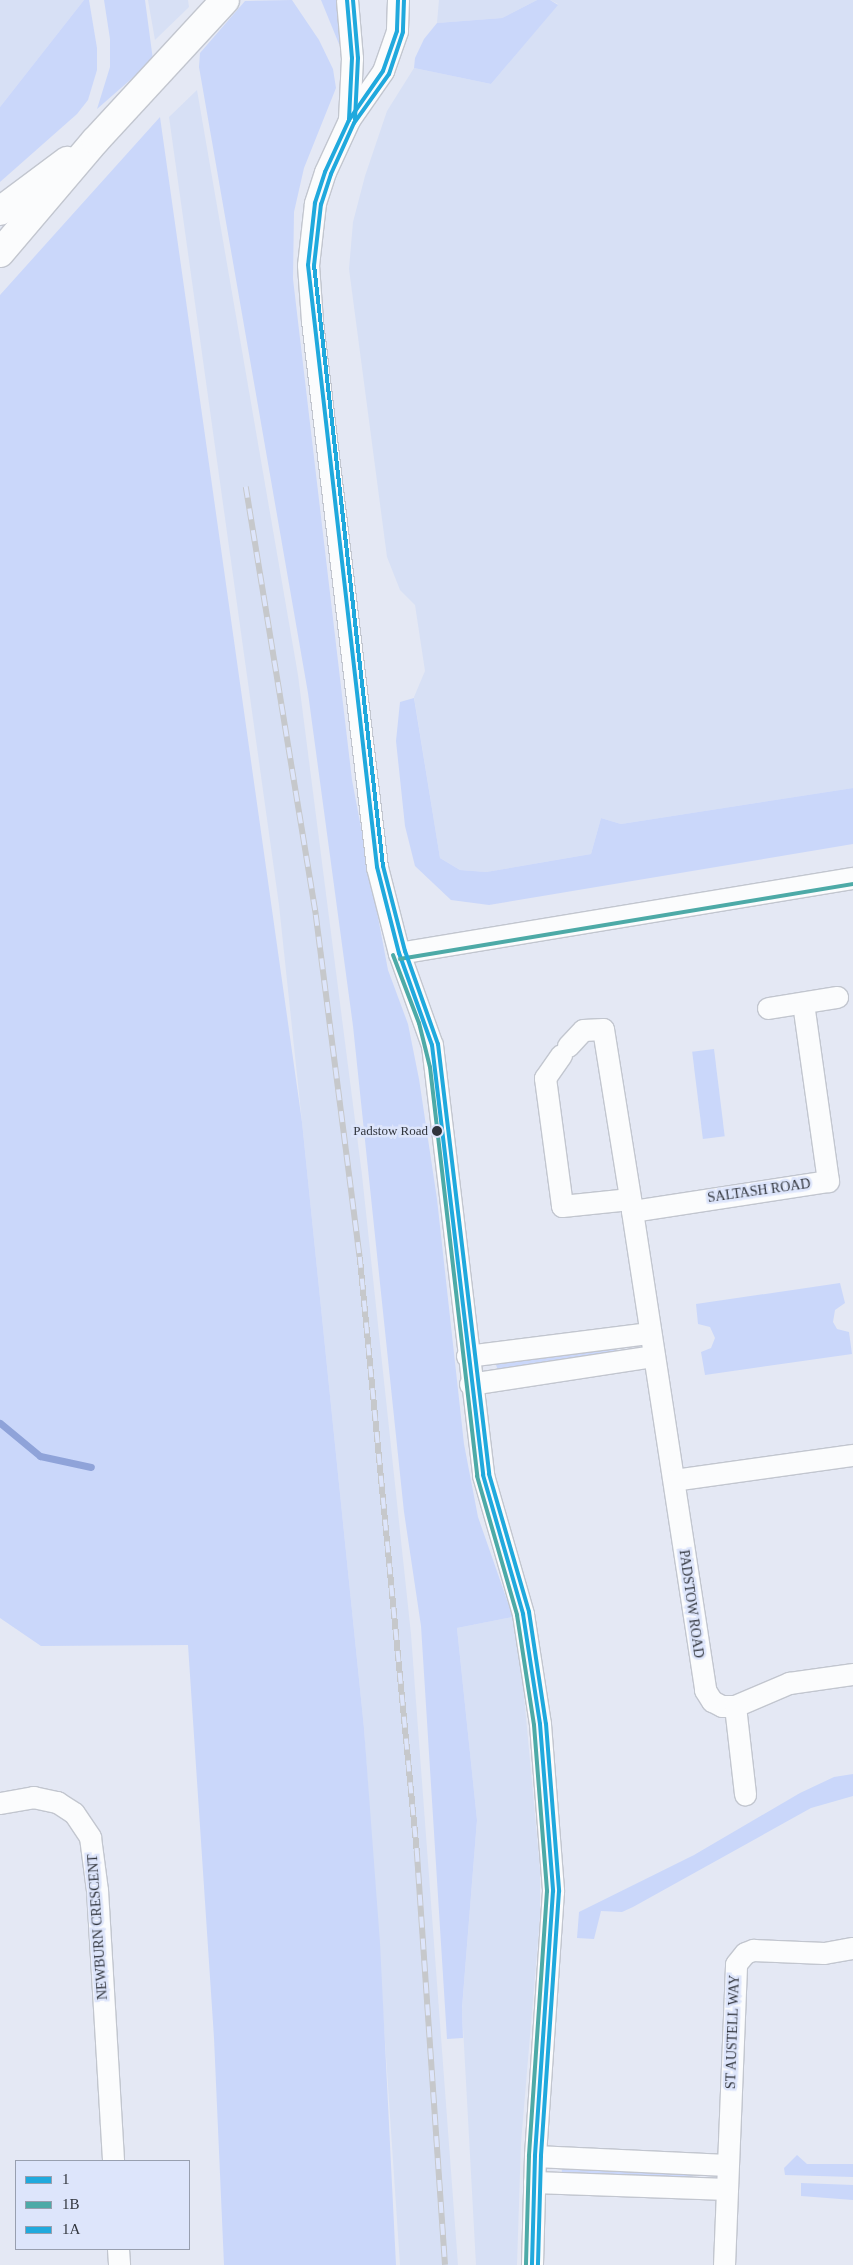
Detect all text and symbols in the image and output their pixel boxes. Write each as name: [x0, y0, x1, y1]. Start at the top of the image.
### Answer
place label: Padstow Road: [353, 1123, 428, 1139]
marker: Padstow Road: [432, 1126, 442, 1136]
street label: SALTASH ROAD: [706, 1175, 812, 1207]
street label: PADSTOW ROAD: [675, 1549, 707, 1659]
street label: NEWBURN CRESCENT: [85, 1854, 111, 2000]
street label: ST AUSTELL WAY: [723, 1974, 743, 2090]
legend: [15, 2160, 190, 2250]
text: 1: [62, 2171, 70, 2187]
text: 1B: [62, 2196, 80, 2212]
text: 1A: [62, 2221, 80, 2237]

